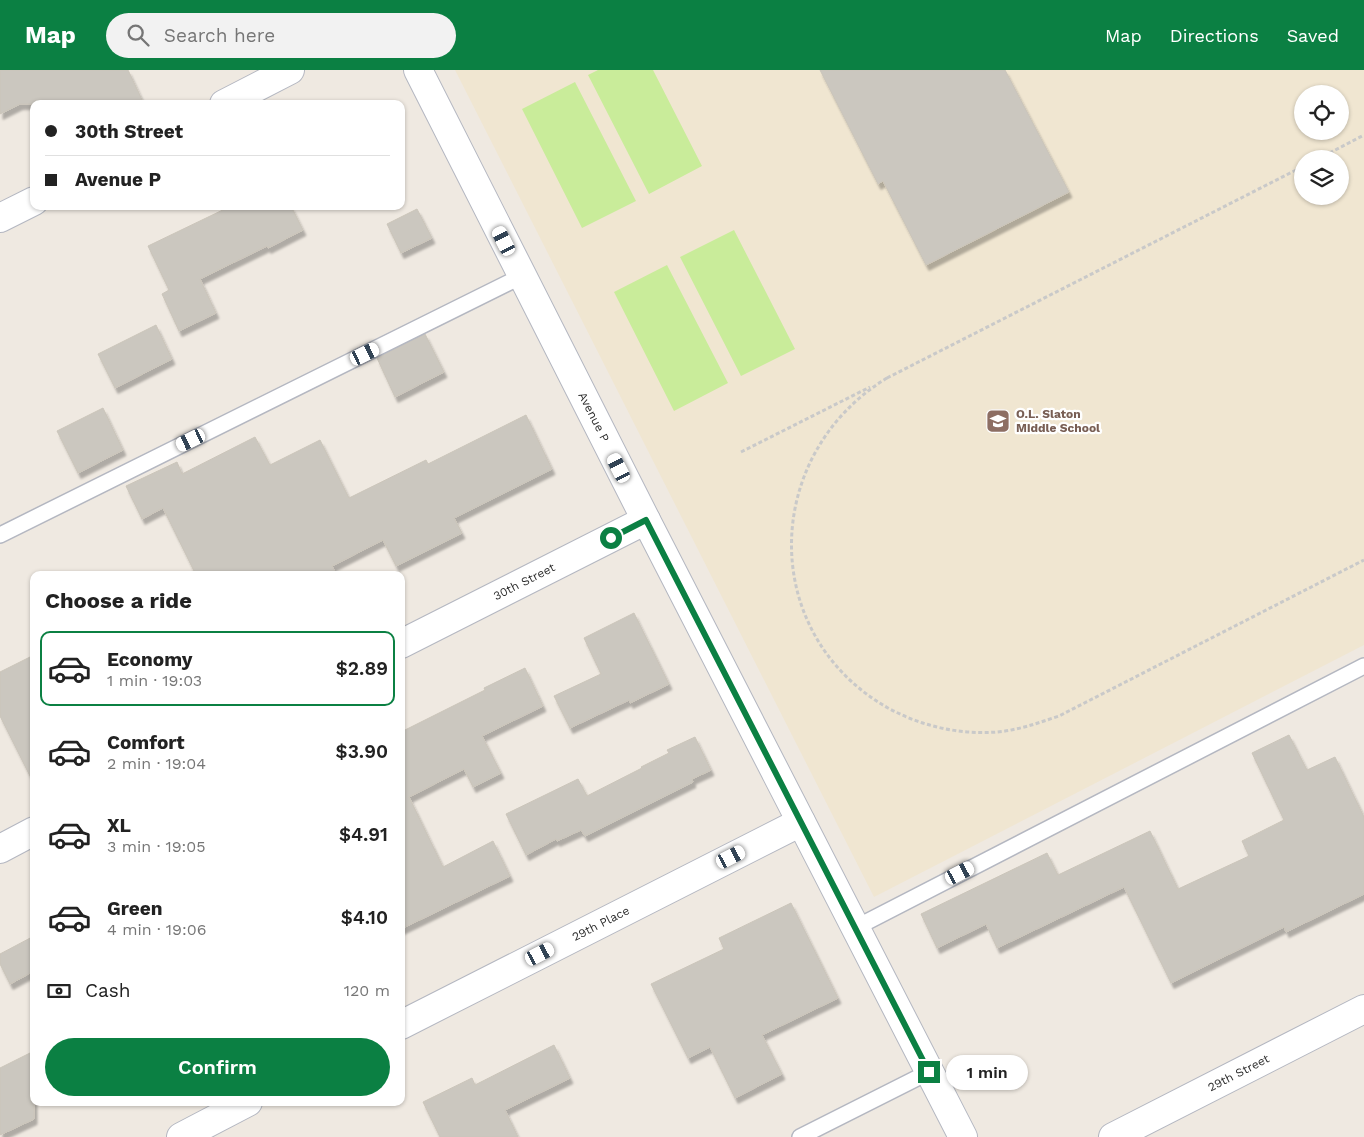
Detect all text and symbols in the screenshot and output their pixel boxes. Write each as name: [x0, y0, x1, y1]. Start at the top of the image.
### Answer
search box: [106, 13, 456, 58]
text: Map: [25, 21, 76, 49]
icon: search: [124, 21, 152, 49]
text: Search here: [164, 24, 275, 47]
text: Map: [1105, 25, 1142, 46]
text: Directions: [1170, 25, 1259, 46]
text: Saved: [1287, 25, 1339, 46]
map controls: [1294, 85, 1349, 205]
button: locate: [1294, 85, 1349, 140]
text: 30th Street: [75, 120, 183, 143]
button: layers: [1294, 150, 1349, 205]
text: Avenue P: [75, 168, 161, 191]
car: [490, 224, 517, 258]
car: [348, 341, 381, 367]
street label: Avenue P: [575, 390, 612, 444]
place label: O.L. Slaton Middle School: [1016, 407, 1100, 435]
school or university icon: O.L. Slaton Middle School: [985, 408, 1011, 434]
car: [174, 427, 207, 453]
car: [605, 451, 632, 485]
route start: [600, 527, 622, 549]
street label: 30th Street: [491, 560, 557, 603]
text: Choose a ride: [45, 588, 192, 613]
icon: car: [47, 646, 92, 691]
text: Economy: [107, 648, 192, 671]
text: $2.89: [336, 657, 388, 680]
text: 1 min · 19:03: [107, 671, 202, 690]
icon: car: [47, 729, 92, 774]
text: Comfort: [107, 731, 185, 754]
text: $3.90: [336, 740, 388, 763]
text: 2 min · 19:04: [107, 754, 206, 773]
icon: car: [47, 812, 92, 857]
text: XL: [107, 814, 131, 837]
text: $4.91: [339, 823, 388, 846]
text: 3 min · 19:05: [107, 837, 206, 856]
car: [714, 844, 747, 870]
car: [943, 860, 976, 886]
icon: car: [47, 895, 92, 940]
text: Green: [107, 897, 163, 920]
street label: 29th Place: [570, 903, 632, 944]
text: $4.10: [341, 906, 388, 929]
text: 4 min · 19:06: [107, 920, 206, 939]
car: [523, 941, 556, 967]
icon: cash: [45, 977, 73, 1005]
text: Cash: [85, 979, 131, 1002]
text: 120 m: [344, 981, 390, 1000]
button: Confirm: [45, 1038, 390, 1096]
street label: 29th Street: [1206, 1051, 1272, 1094]
callout: 1 min: [946, 1054, 1029, 1090]
route end: [918, 1061, 940, 1083]
text: 1 min: [966, 1063, 1008, 1082]

